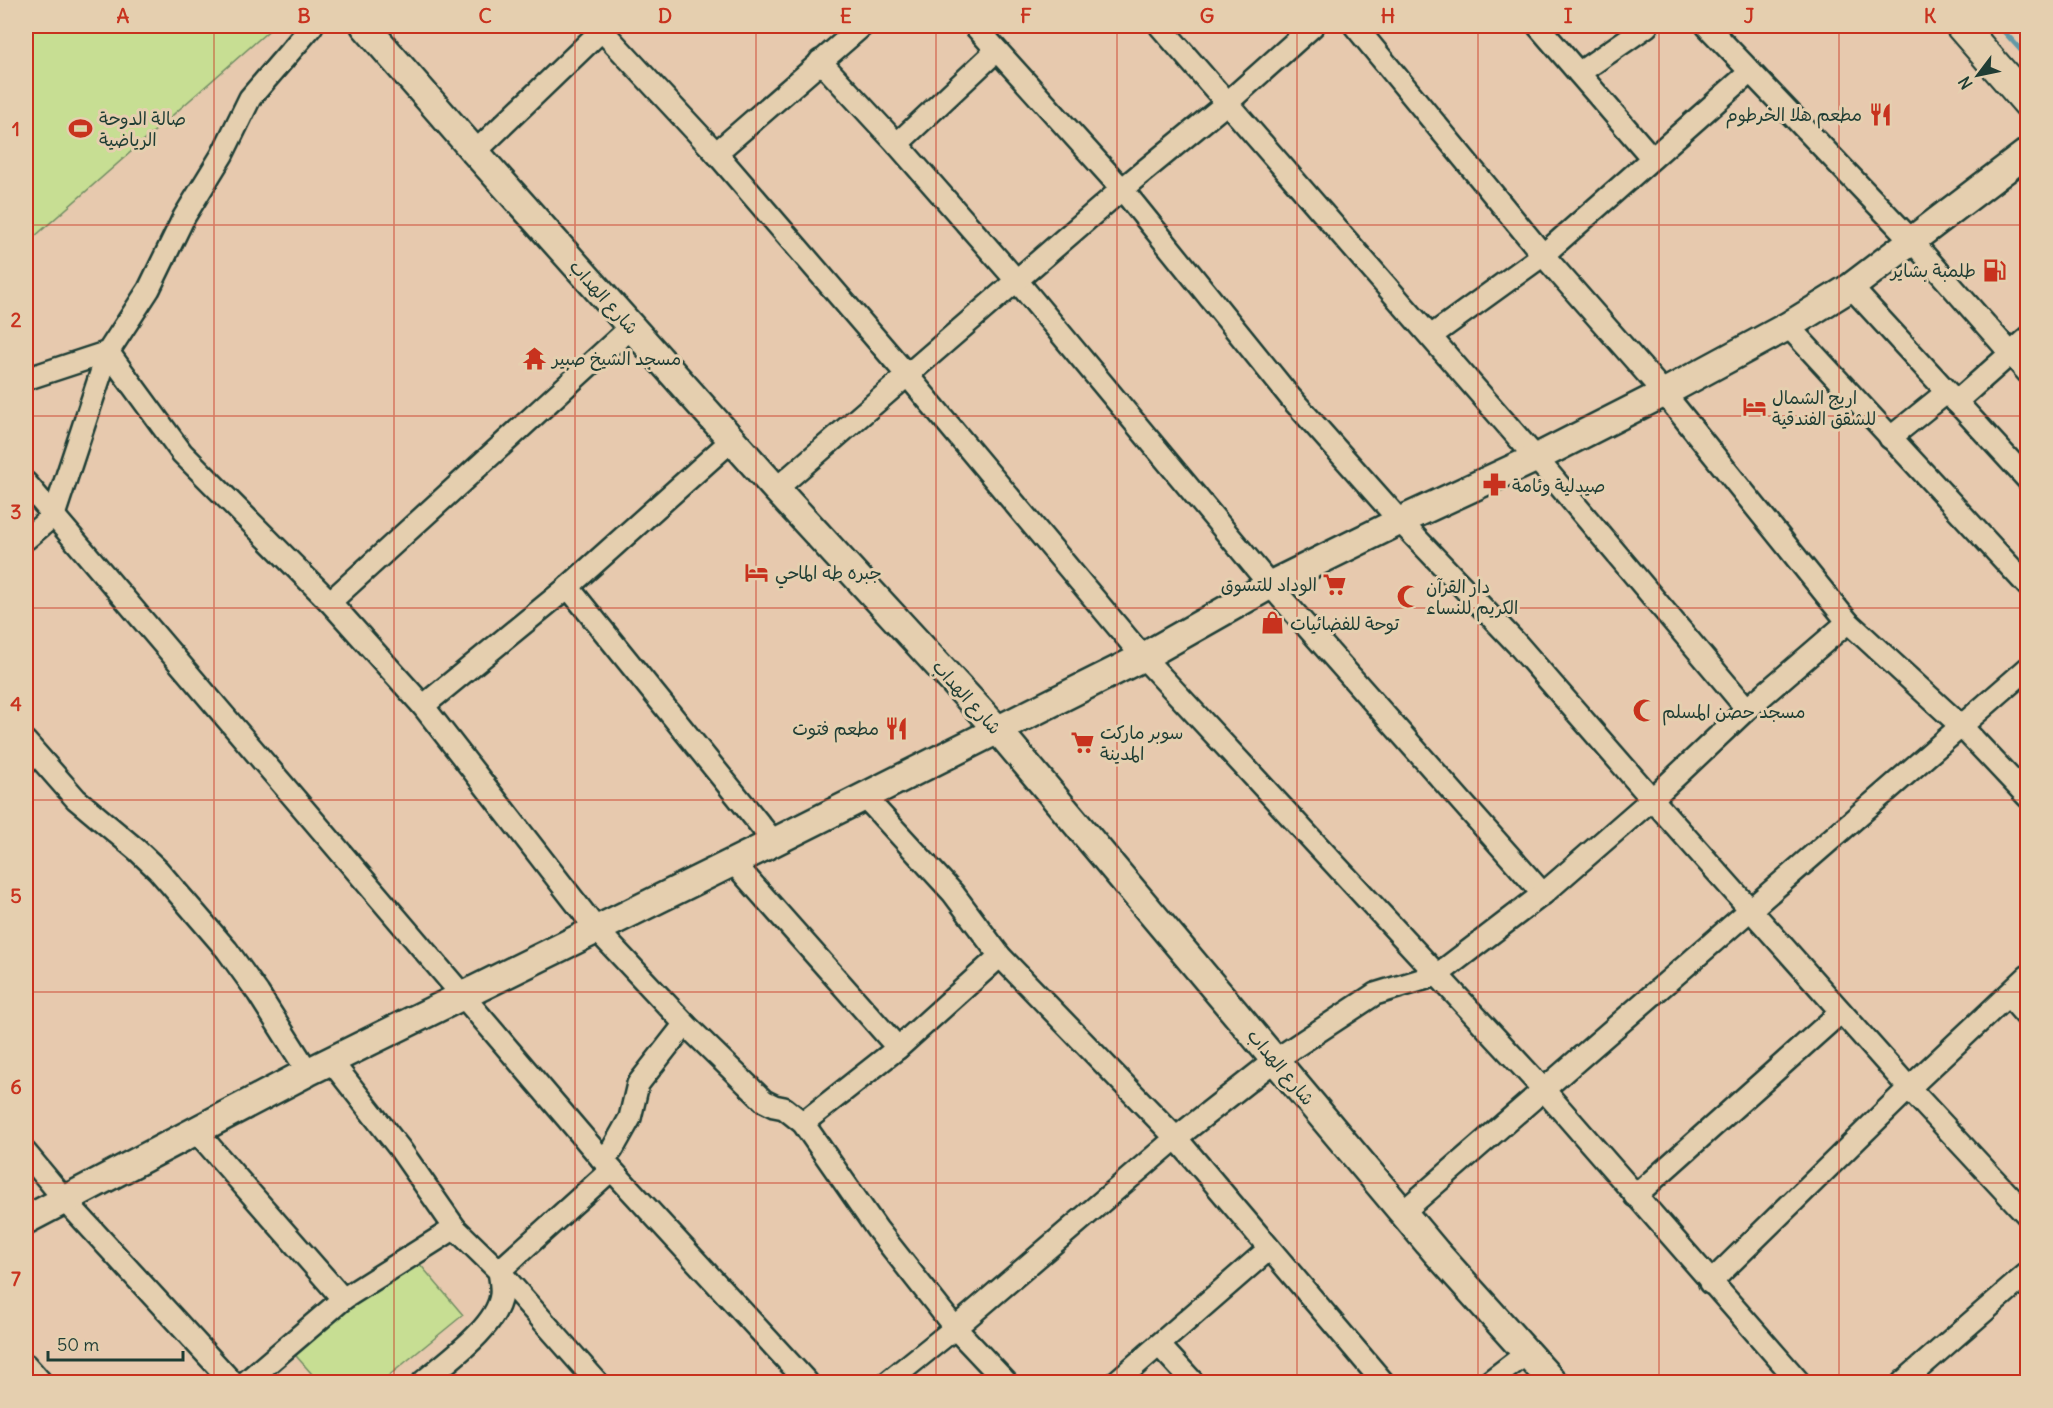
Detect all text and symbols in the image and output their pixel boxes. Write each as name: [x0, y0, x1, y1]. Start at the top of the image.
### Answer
text: A: [117, 3, 130, 28]
text: B: [297, 3, 311, 28]
text: C: [478, 3, 492, 28]
text: D: [658, 3, 672, 28]
text: E: [840, 3, 852, 28]
text: F: [1020, 3, 1032, 28]
text: G: [1200, 3, 1214, 28]
text: H: [1381, 3, 1395, 28]
text: I: [1564, 3, 1573, 28]
text: J: [1744, 3, 1755, 28]
text: K: [1924, 3, 1937, 28]
north arrow: [1948, 45, 2008, 105]
text: N: [1954, 73, 1977, 93]
restaurant icon: مطعم هلا الخرطوم: [1867, 101, 1893, 127]
place label: مطعم هلا الخرطوم: [1726, 103, 1862, 129]
place label: صالة الدوحة الرياضية: [99, 107, 186, 151]
sports icon: صالة الدوحة الرياضية: [68, 115, 94, 141]
text: 1: [12, 116, 20, 141]
street label: شارع الهداب: [564, 255, 643, 340]
fuel station icon: طلمبة بشاير: [1981, 257, 2007, 283]
place label: طلمبة بشاير: [1889, 259, 1976, 282]
text: 2: [11, 307, 22, 332]
temple icon: مسجد الشيخ صبير: [521, 345, 547, 371]
place label: مسجد الشيخ صبير: [550, 347, 681, 371]
place label: اريج الشمال للشقق الفندقية: [1772, 386, 1876, 430]
hotel icon: اريج الشمال للشقق الفندقية: [1741, 394, 1767, 420]
pharmacy icon: صيدلية وئامة: [1481, 472, 1507, 498]
place label: صيدلية وئامة: [1512, 474, 1605, 497]
text: 3: [10, 499, 22, 524]
hotel icon: جبره طه الماحي: [744, 559, 770, 585]
place label: جبره طه الماحي: [775, 561, 882, 589]
supermarket icon: الوداد للتسوق: [1322, 571, 1348, 597]
place label: الوداد للتسوق: [1221, 573, 1317, 597]
place label: دار القرآن الكريم للنساء: [1426, 575, 1519, 622]
mosque icon: دار القرآن الكريم للنساء: [1395, 583, 1421, 609]
shop icon: توحة للفضائيات: [1259, 610, 1285, 636]
place label: توحة للفضائيات: [1290, 612, 1400, 635]
street label: شارع الهداب: [927, 655, 1006, 740]
text: 4: [10, 691, 22, 716]
mosque icon: مسجد حصن المسلم: [1631, 698, 1657, 724]
place label: مسجد حصن المسلم: [1662, 700, 1806, 726]
restaurant icon: مطعم فتوت: [884, 715, 910, 741]
place label: مطعم فتوت: [792, 717, 879, 743]
place label: سوبر ماركت المدينة: [1100, 721, 1183, 765]
supermarket icon: سوبر ماركت المدينة: [1069, 729, 1095, 755]
text: 5: [10, 883, 22, 908]
street label: شارع الهداب: [1242, 1024, 1320, 1110]
text: 6: [10, 1074, 22, 1099]
text: 7: [11, 1266, 21, 1291]
scale bar: [48, 1324, 183, 1362]
text: 50 m: [57, 1333, 99, 1356]

